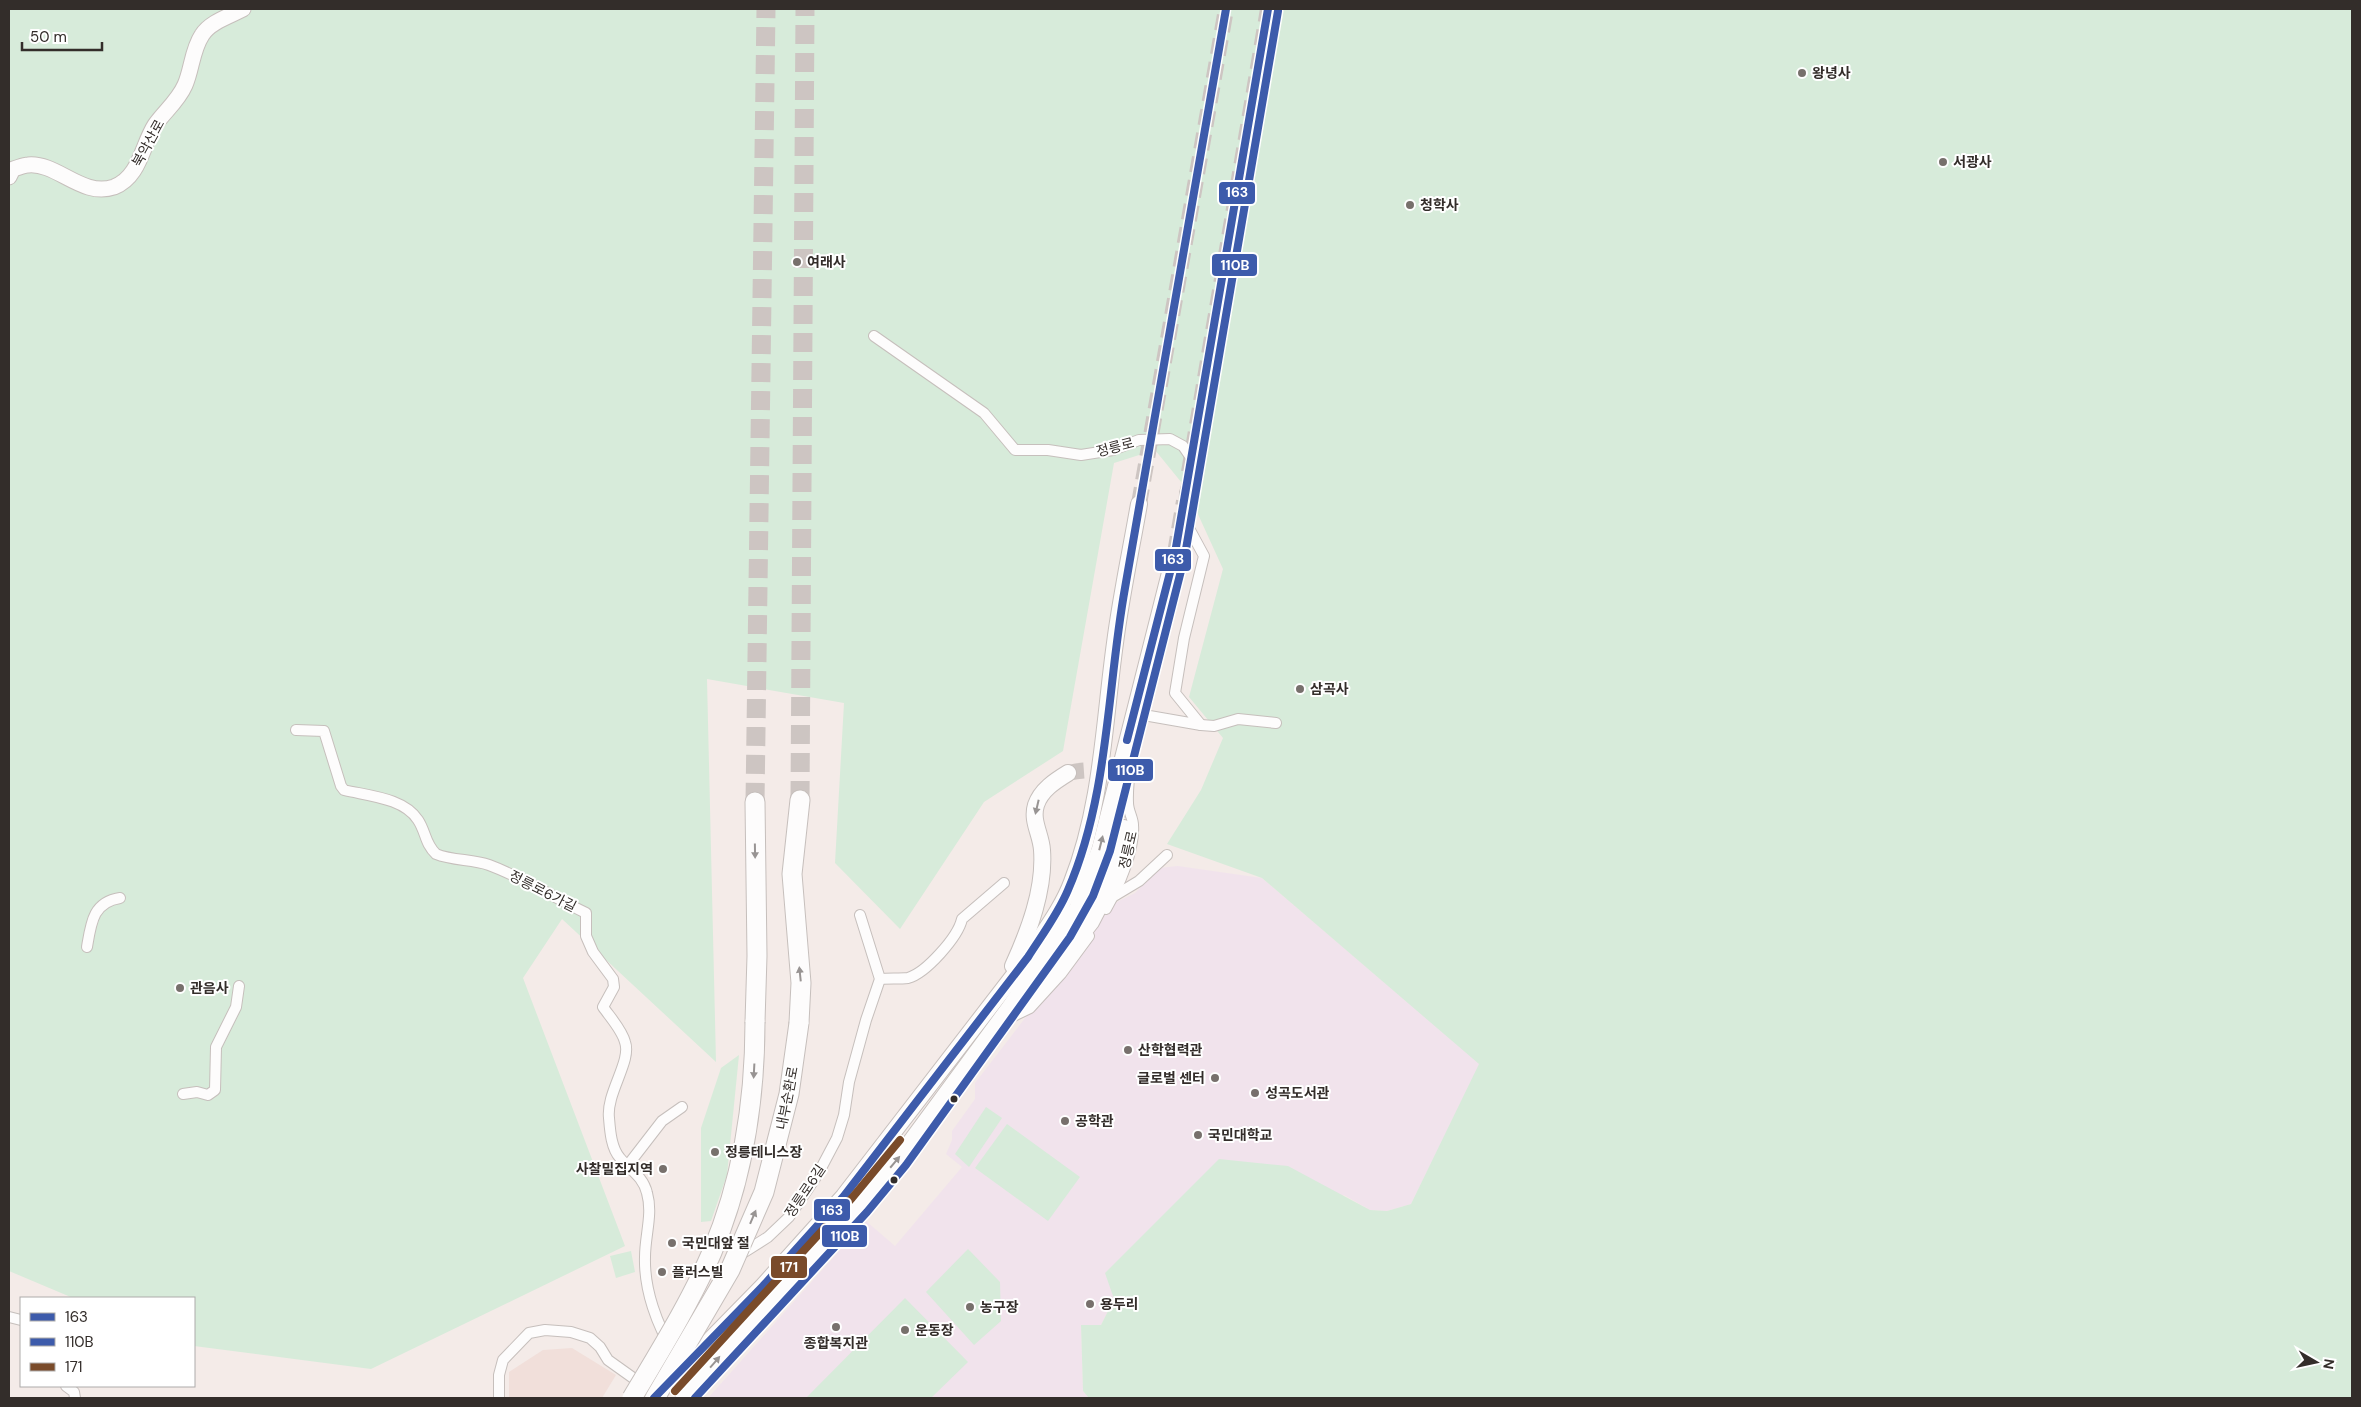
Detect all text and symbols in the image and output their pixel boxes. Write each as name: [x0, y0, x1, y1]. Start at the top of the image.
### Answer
scale bar: [22, 20, 102, 52]
text: 50 m: [30, 27, 67, 47]
place label: 왕녕사: [1812, 64, 1851, 82]
marker: 왕녕사: [1796, 67, 1808, 79]
street label: 북악산로: [128, 116, 168, 170]
place label: 서광사: [1953, 153, 1992, 171]
marker: 서광사: [1937, 156, 1949, 168]
line badge: 163: [1218, 181, 1256, 205]
text: 163: [1226, 183, 1248, 201]
place label: 청학사: [1420, 196, 1459, 214]
marker: 청학사: [1404, 199, 1416, 211]
place label: 여래사: [807, 253, 846, 271]
line badge: 110B: [1211, 253, 1258, 277]
marker: 여래사: [791, 256, 803, 268]
text: 110B: [1221, 256, 1250, 274]
street label: 정릉로: [1094, 433, 1136, 461]
line badge: 163: [1154, 548, 1192, 572]
text: 163: [1162, 550, 1184, 568]
place label: 삼곡사: [1310, 680, 1349, 698]
marker: 삼곡사: [1294, 683, 1306, 695]
line badge: 110B: [1107, 758, 1154, 782]
text: 110B: [1116, 761, 1145, 779]
one-way arrow: [1033, 800, 1041, 815]
street label: 정릉로: [1115, 829, 1141, 871]
one-way arrow: [1098, 836, 1106, 851]
one-way arrow: [752, 843, 760, 859]
street label: 정릉로6가길: [506, 866, 580, 916]
one-way arrow: [796, 966, 804, 982]
place label: 관음사: [190, 979, 229, 997]
marker: 관음사: [174, 982, 186, 994]
place label: 산학협력관: [1138, 1041, 1203, 1059]
marker: 산학협력관: [1122, 1044, 1134, 1056]
one-way arrow: [750, 1063, 758, 1079]
street label: 내부순환로: [772, 1065, 802, 1131]
place label: 글로벌 센터: [1137, 1069, 1205, 1087]
marker: 글로벌 센터: [1209, 1072, 1221, 1084]
place label: 성곡도서관: [1265, 1084, 1330, 1102]
marker: 성곡도서관: [1249, 1087, 1261, 1099]
unlabelled marker: [949, 1094, 959, 1104]
place label: 공학관: [1075, 1112, 1114, 1130]
marker: 공학관: [1059, 1115, 1071, 1127]
place label: 국민대학교: [1208, 1126, 1273, 1144]
marker: 국민대학교: [1192, 1129, 1204, 1141]
place label: 정릉테니스장: [725, 1143, 802, 1161]
marker: 정릉테니스장: [709, 1146, 721, 1158]
one-way arrow: [890, 1156, 901, 1169]
place label: 사찰밀집지역: [576, 1160, 653, 1178]
street label: 정릉로6길: [781, 1161, 829, 1221]
marker: 사찰밀집지역: [657, 1163, 669, 1175]
unlabelled marker: [889, 1175, 899, 1185]
line badge: 163: [813, 1198, 851, 1222]
text: 163: [821, 1201, 843, 1219]
one-way arrow: [750, 1210, 758, 1224]
line badge: 110B: [821, 1224, 868, 1248]
text: 110B: [831, 1227, 860, 1245]
place label: 국민대앞 절: [682, 1234, 750, 1252]
marker: 국민대앞 절: [666, 1237, 678, 1249]
line badge: 171: [770, 1255, 808, 1279]
text: 171: [780, 1258, 798, 1276]
place label: 플러스빌: [672, 1263, 724, 1281]
marker: 플러스빌: [656, 1266, 668, 1278]
place label: 용두리: [1100, 1295, 1139, 1313]
legend: [20, 1297, 195, 1387]
place label: 농구장: [980, 1298, 1019, 1316]
marker: 용두리: [1084, 1298, 1096, 1310]
marker: 농구장: [964, 1301, 976, 1313]
text: 163: [65, 1307, 88, 1327]
marker: 종합복지관: [830, 1321, 842, 1333]
place label: 운동장: [915, 1321, 954, 1339]
marker: 운동장: [899, 1324, 911, 1336]
text: 110B: [65, 1332, 94, 1352]
place label: 종합복지관: [804, 1334, 868, 1352]
north arrow: [2291, 1337, 2341, 1387]
one-way arrow: [709, 1356, 721, 1368]
text: 171: [65, 1357, 82, 1377]
text: N: [2319, 1358, 2339, 1370]

